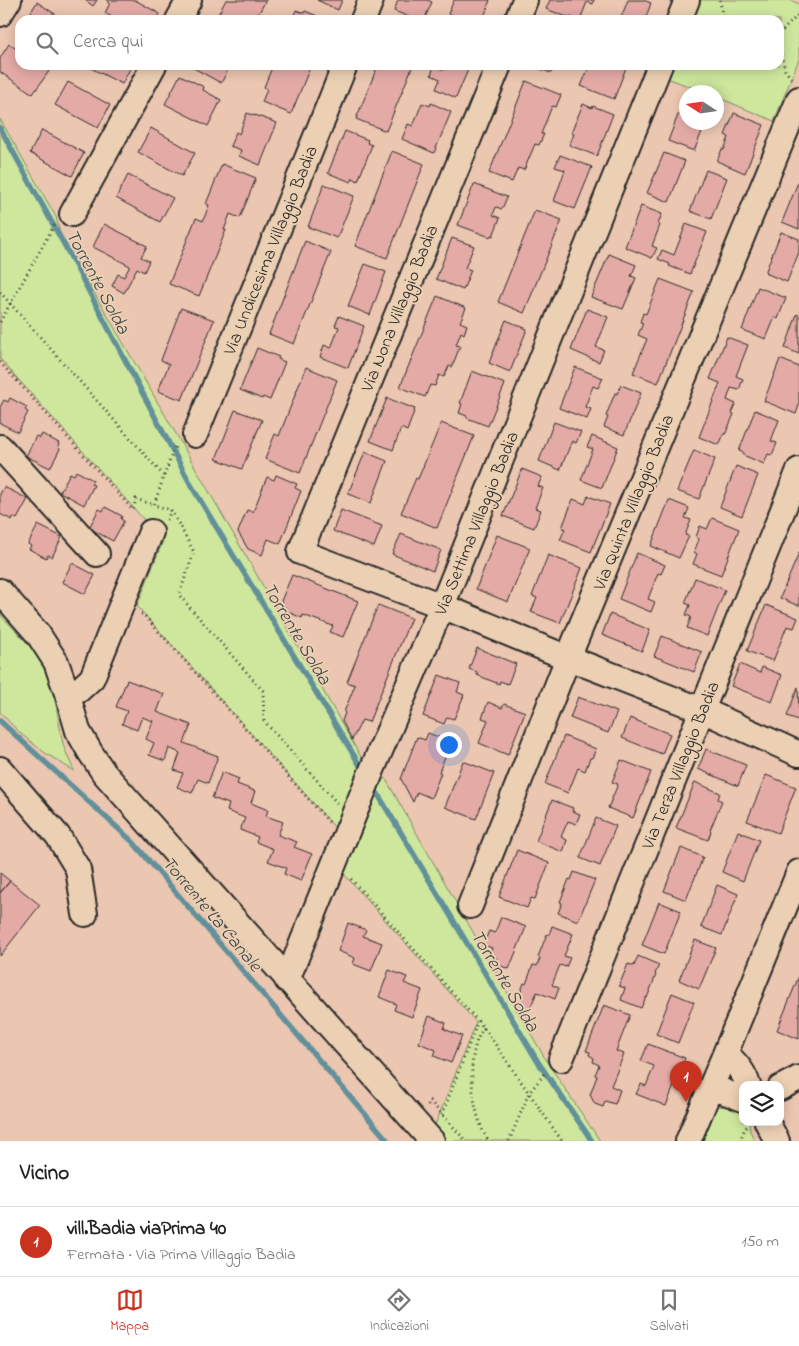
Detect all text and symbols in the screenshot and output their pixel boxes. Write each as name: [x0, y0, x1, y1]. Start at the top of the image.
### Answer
search box: [15, 15, 784, 70]
icon: search: [33, 29, 61, 57]
text: Cerca qui: [73, 29, 143, 56]
north arrow: [679, 85, 724, 130]
street label: Via Undicesima Villaggio Badia: [218, 142, 327, 361]
street label: Via Nona Villaggio Badia: [355, 221, 447, 397]
water label: Torrente Solda: [58, 225, 136, 340]
street label: Via Quinta Villaggio Badia: [587, 411, 683, 596]
street label: Via Settima Villaggio Badia: [429, 428, 528, 621]
water label: Torrente Solda: [255, 578, 337, 691]
street label: Via Terza Villaggio Badia: [636, 678, 728, 855]
your location: [436, 732, 462, 758]
water label: Torrente La Canale: [155, 851, 268, 979]
water label: Torrente Solda: [463, 925, 545, 1038]
pin: 1: [670, 1061, 702, 1102]
map controls: [739, 1081, 784, 1126]
button: layers: [739, 1081, 784, 1126]
text: Vicino: [20, 1159, 69, 1189]
text: vill.Badia viaPrima 40: [67, 1216, 226, 1243]
text: 1: [33, 1230, 39, 1254]
text: 150 m: [741, 1230, 779, 1254]
text: Fermata · Via Prima Villaggio Badia: [67, 1243, 296, 1267]
tab: Mappa: [110, 1286, 149, 1337]
tab: Indicazioni: [370, 1286, 429, 1337]
tab: Salvati: [650, 1286, 689, 1337]

